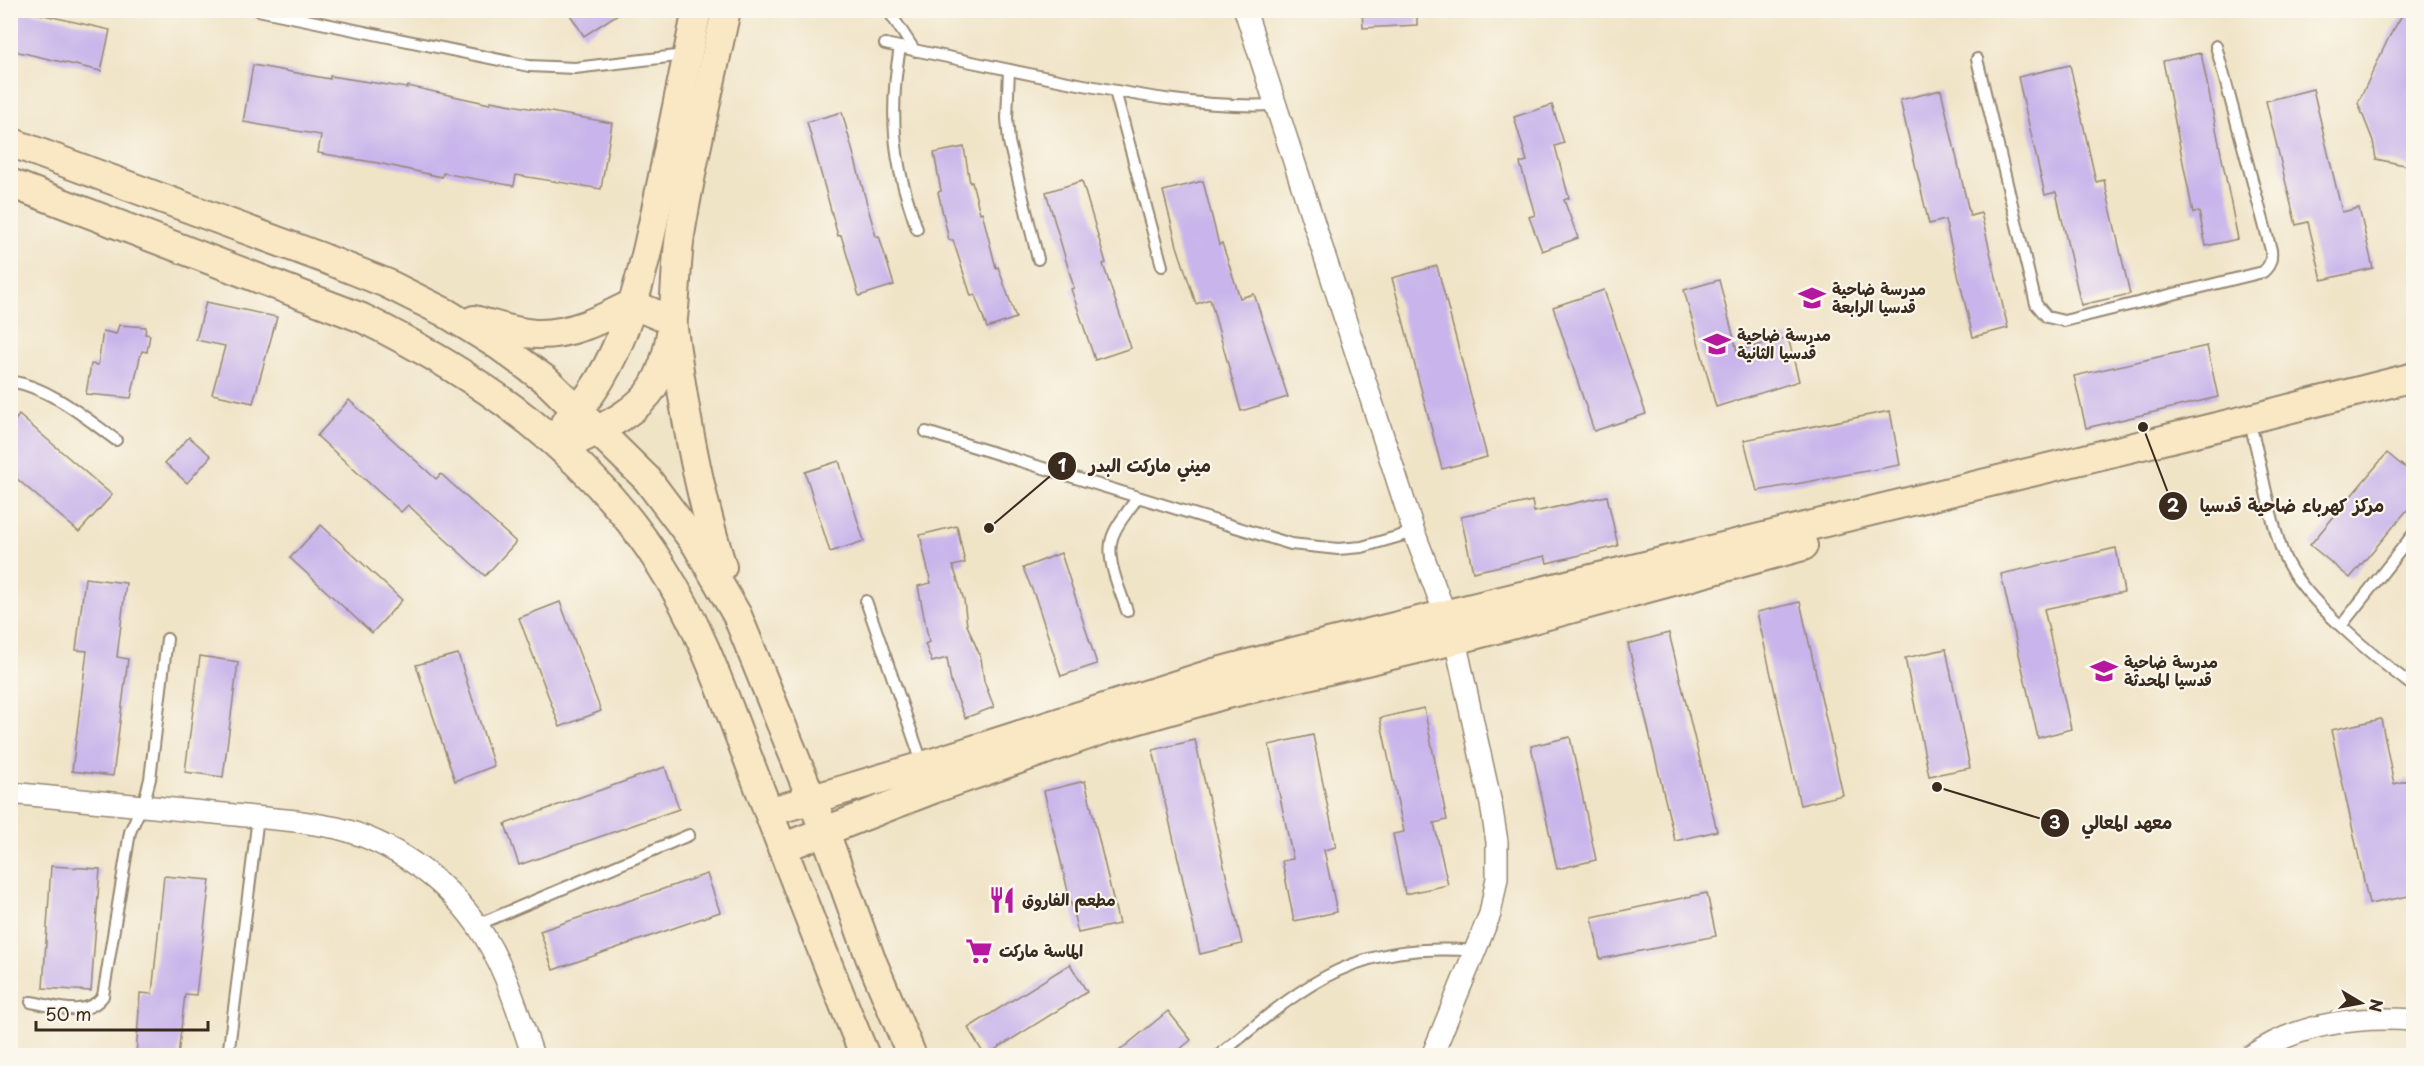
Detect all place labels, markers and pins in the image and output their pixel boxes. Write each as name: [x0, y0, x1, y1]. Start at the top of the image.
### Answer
place label: مدرسة ضاحية قدسيا الرابعة: [1832, 276, 1926, 318]
school or university icon: مدرسة ضاحية قدسيا الرابعة: [1797, 283, 1827, 313]
place label: مدرسة ضاحية قدسيا الثانية: [1737, 322, 1831, 364]
school or university icon: مدرسة ضاحية قدسيا الثانية: [1702, 329, 1732, 359]
callout: ميني ماركت البدر: [1047, 448, 1223, 484]
callout: مركز كهرباء ضاحية قدسيا: [2158, 488, 2396, 524]
place label: مدرسة ضاحية قدسيا المحدثة: [2124, 649, 2218, 691]
school or university icon: مدرسة ضاحية قدسيا المحدثة: [2089, 656, 2119, 686]
callout: معهد المعالي: [2040, 805, 2185, 841]
restaurant icon: مطعم الفاروق: [987, 885, 1017, 915]
place label: مطعم الفاروق: [1022, 887, 1116, 913]
supermarket icon: الماسة ماركت: [964, 936, 994, 966]
place label: الماسة ماركت: [999, 938, 1083, 962]

